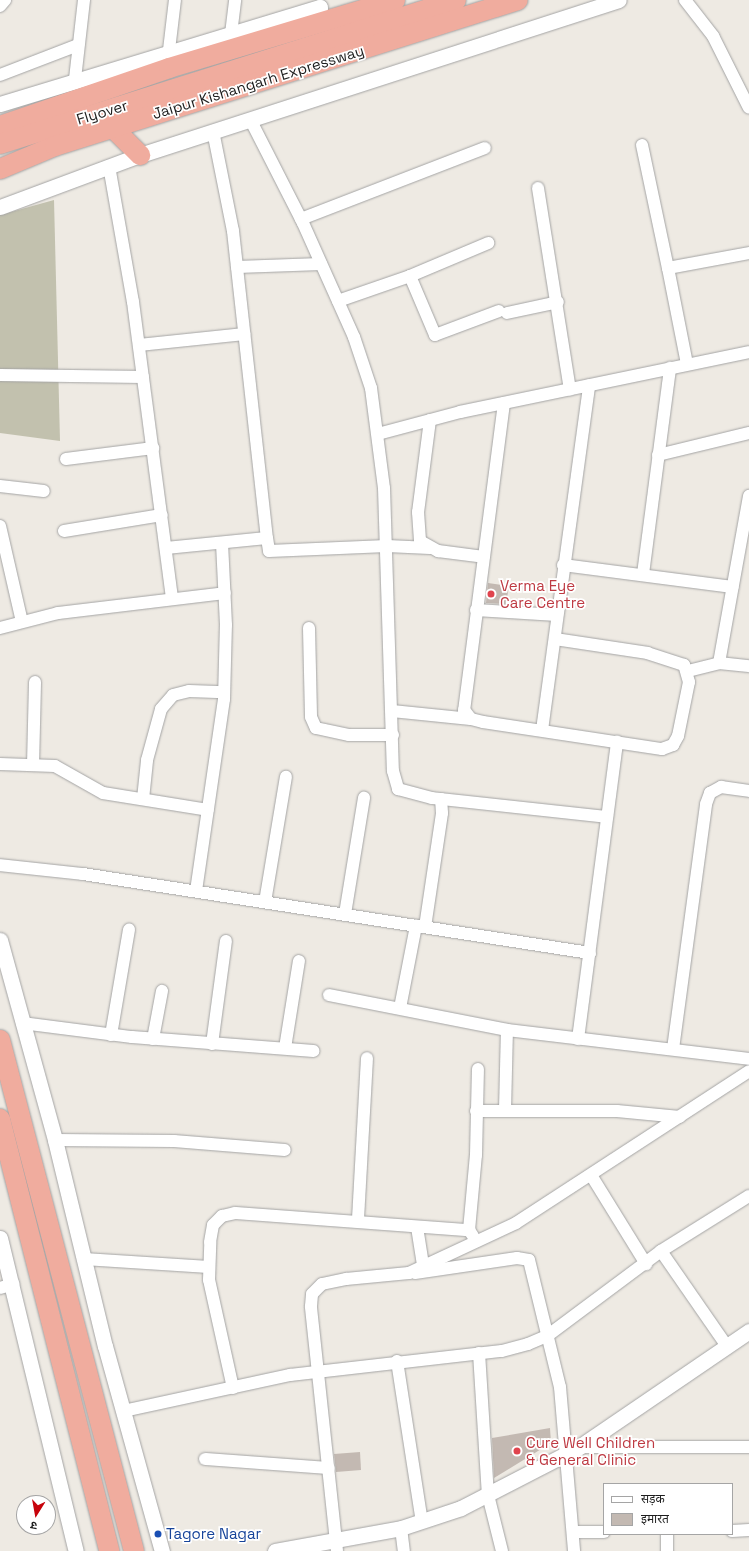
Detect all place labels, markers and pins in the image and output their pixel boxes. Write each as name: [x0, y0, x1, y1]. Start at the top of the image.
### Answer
place label: Verma Eye Care Centre: [500, 576, 585, 611]
marker: Verma Eye Care Centre: [485, 588, 497, 600]
place label: Cure Well Children & General Clinic: [526, 1433, 655, 1468]
marker: Cure Well Children & General Clinic: [511, 1445, 523, 1457]
place label: Tagore Nagar: [166, 1525, 261, 1543]
marker: Tagore Nagar: [153, 1529, 163, 1539]

